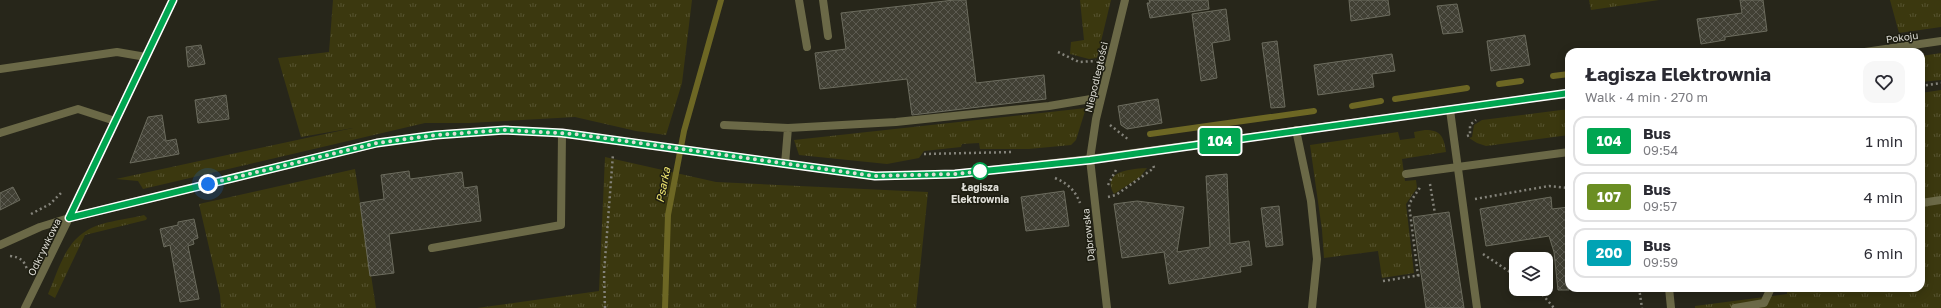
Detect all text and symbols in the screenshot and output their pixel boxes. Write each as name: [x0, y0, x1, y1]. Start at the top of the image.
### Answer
street label: Pokoju: [1885, 29, 1919, 45]
street label: Niepodległości: [1082, 40, 1110, 114]
button: heart: [1863, 61, 1905, 103]
text: Łagisza Elektrownia: [1585, 62, 1771, 85]
text: Walk · 4 min · 270 m: [1585, 89, 1708, 105]
text: Bus: [1643, 124, 1671, 142]
line badge: 104: [1197, 128, 1243, 154]
text: 104: [1207, 132, 1233, 149]
text: 104: [1596, 132, 1622, 149]
text: 1 min: [1865, 132, 1903, 150]
text: 09:54: [1643, 142, 1678, 158]
marker: Łagisza Elektrownia: [971, 162, 989, 180]
water label: Psarka: [653, 165, 672, 204]
your location: [198, 174, 218, 194]
text: Bus: [1643, 180, 1671, 198]
place label: Łagisza Elektrownia: [951, 181, 1009, 205]
text: 107: [1597, 188, 1621, 205]
text: 4 min: [1864, 188, 1903, 206]
text: 09:57: [1643, 198, 1677, 214]
street label: Dąbrowska: [1079, 208, 1097, 262]
street label: Odkrywkowa: [25, 216, 63, 278]
text: Bus: [1643, 236, 1671, 254]
text: 200: [1596, 244, 1622, 261]
text: 6 min: [1864, 244, 1903, 262]
map controls: [1509, 252, 1553, 296]
button: layers: [1509, 252, 1553, 296]
text: 09:59: [1643, 254, 1678, 270]

